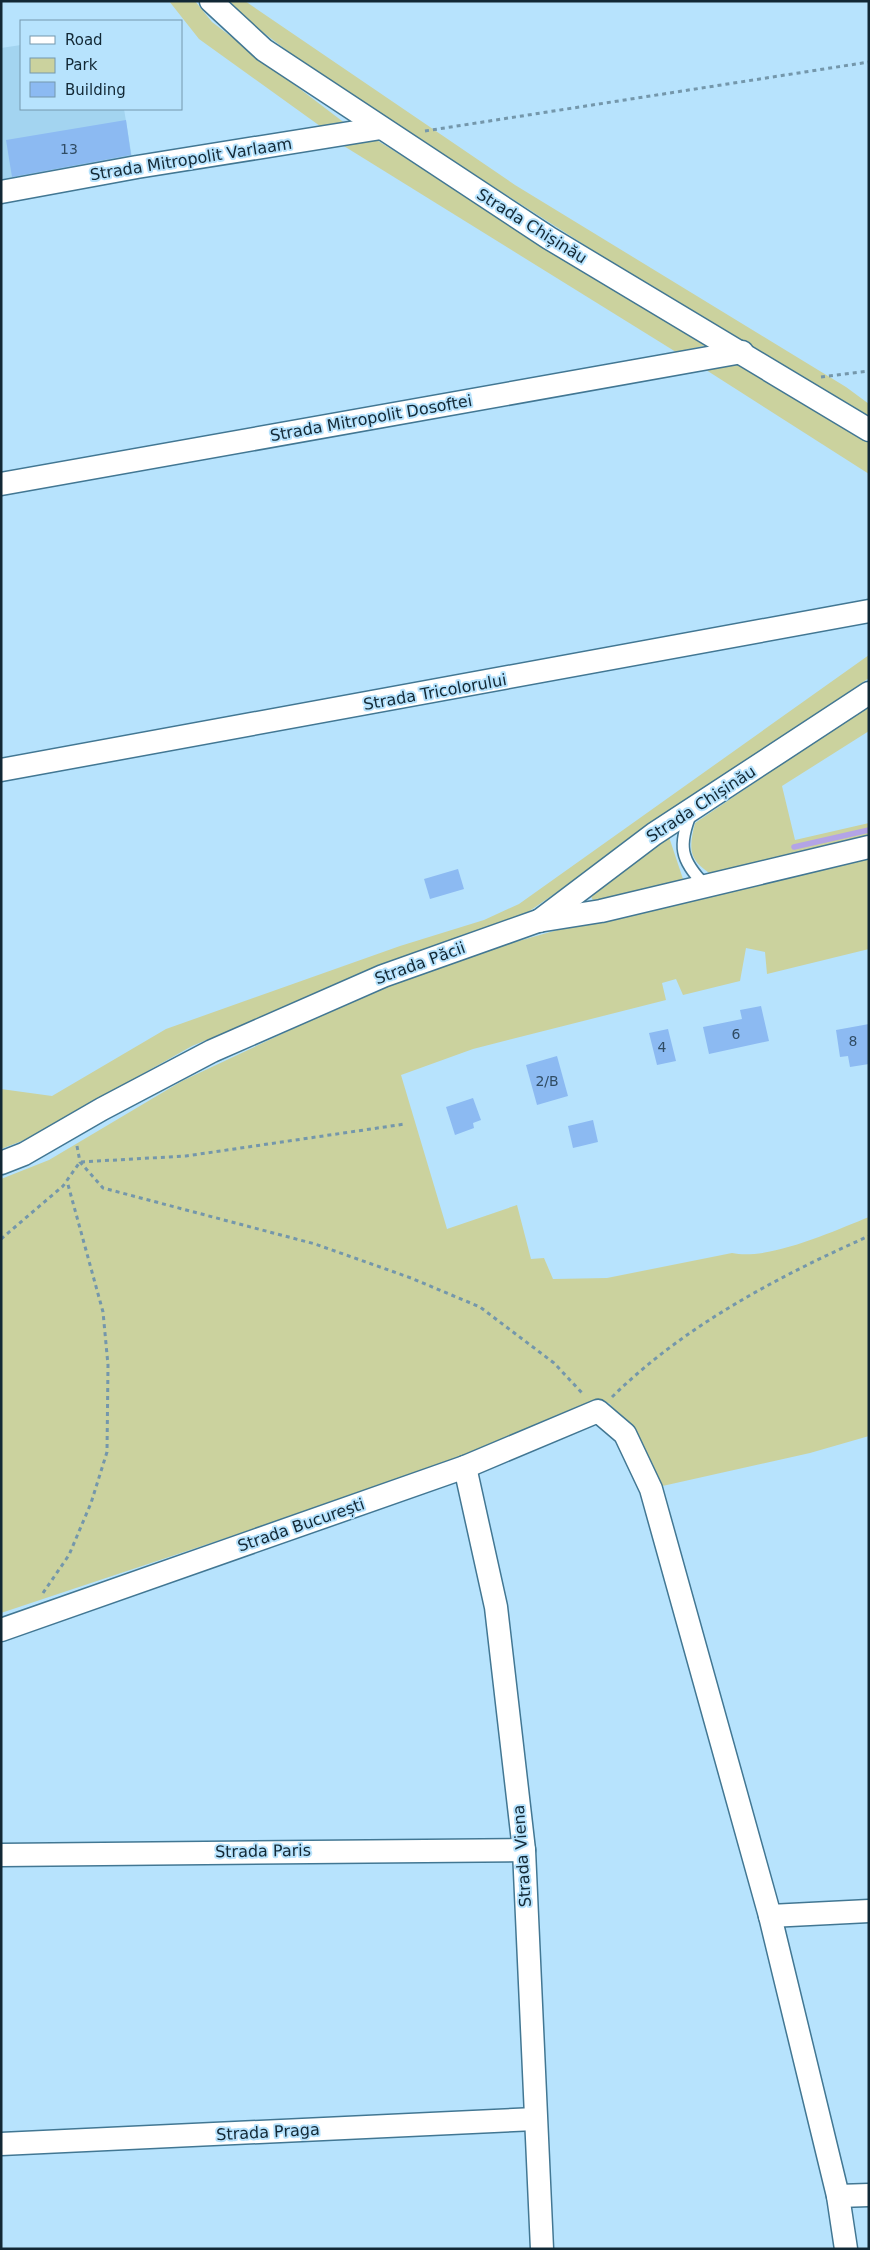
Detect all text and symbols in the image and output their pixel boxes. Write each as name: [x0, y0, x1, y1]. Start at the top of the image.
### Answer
legend: [20, 20, 182, 110]
text: Road: [65, 31, 103, 49]
text: Park: [65, 56, 98, 74]
text: Building: [65, 81, 126, 99]
street label: Strada Mitropolit Varlaam: [89, 134, 293, 184]
house number: 13: [60, 141, 78, 157]
street label: Strada Chișinău: [473, 184, 591, 268]
street label: Strada Mitropolit Dosoftei: [269, 391, 473, 445]
street label: Strada Tricolorului: [362, 670, 508, 714]
street label: Strada Chișinău: [643, 762, 759, 846]
street label: Strada Păcii: [372, 938, 468, 988]
house number: 6: [732, 1026, 741, 1042]
house number: 8: [849, 1033, 857, 1049]
house number: 4: [658, 1039, 667, 1055]
house number: 2/B: [535, 1073, 559, 1089]
street label: Strada București: [235, 1494, 367, 1556]
street label: Strada Viena: [509, 1804, 535, 1908]
street label: Strada Paris: [215, 1841, 311, 1861]
street label: Strada Praga: [216, 2120, 320, 2144]

